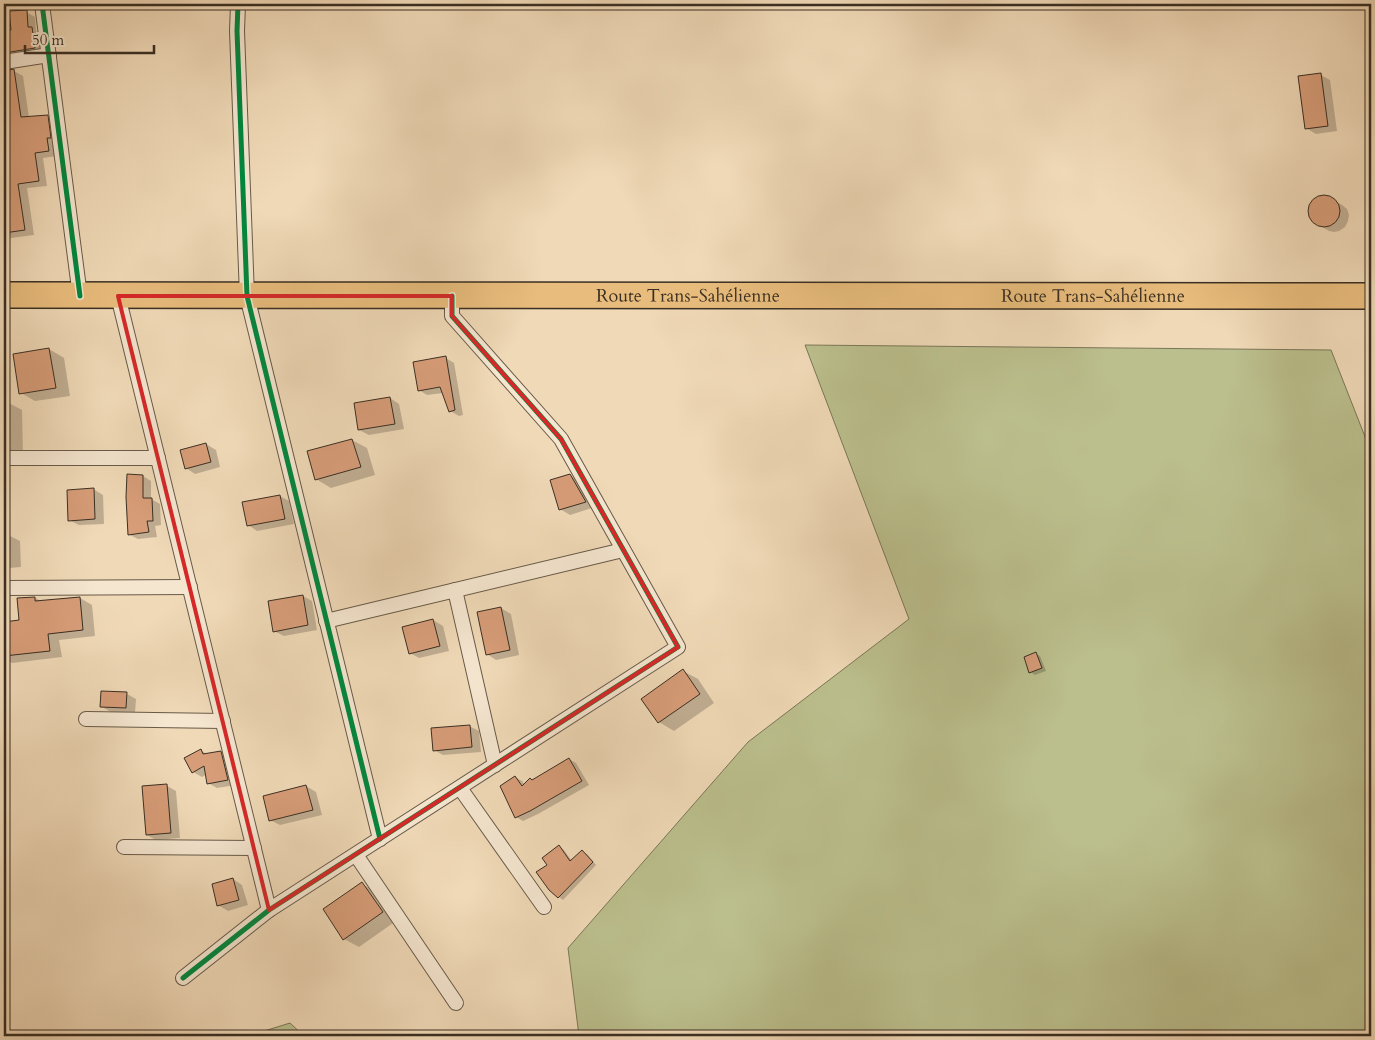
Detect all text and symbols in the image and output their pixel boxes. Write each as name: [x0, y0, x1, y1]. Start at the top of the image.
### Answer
scale bar: [25, 22, 154, 54]
text: 50 m: [32, 30, 64, 50]
street label: Route Trans-Sahélienne: [596, 283, 780, 308]
street label: Route Trans-Sahélienne: [1001, 283, 1185, 308]

